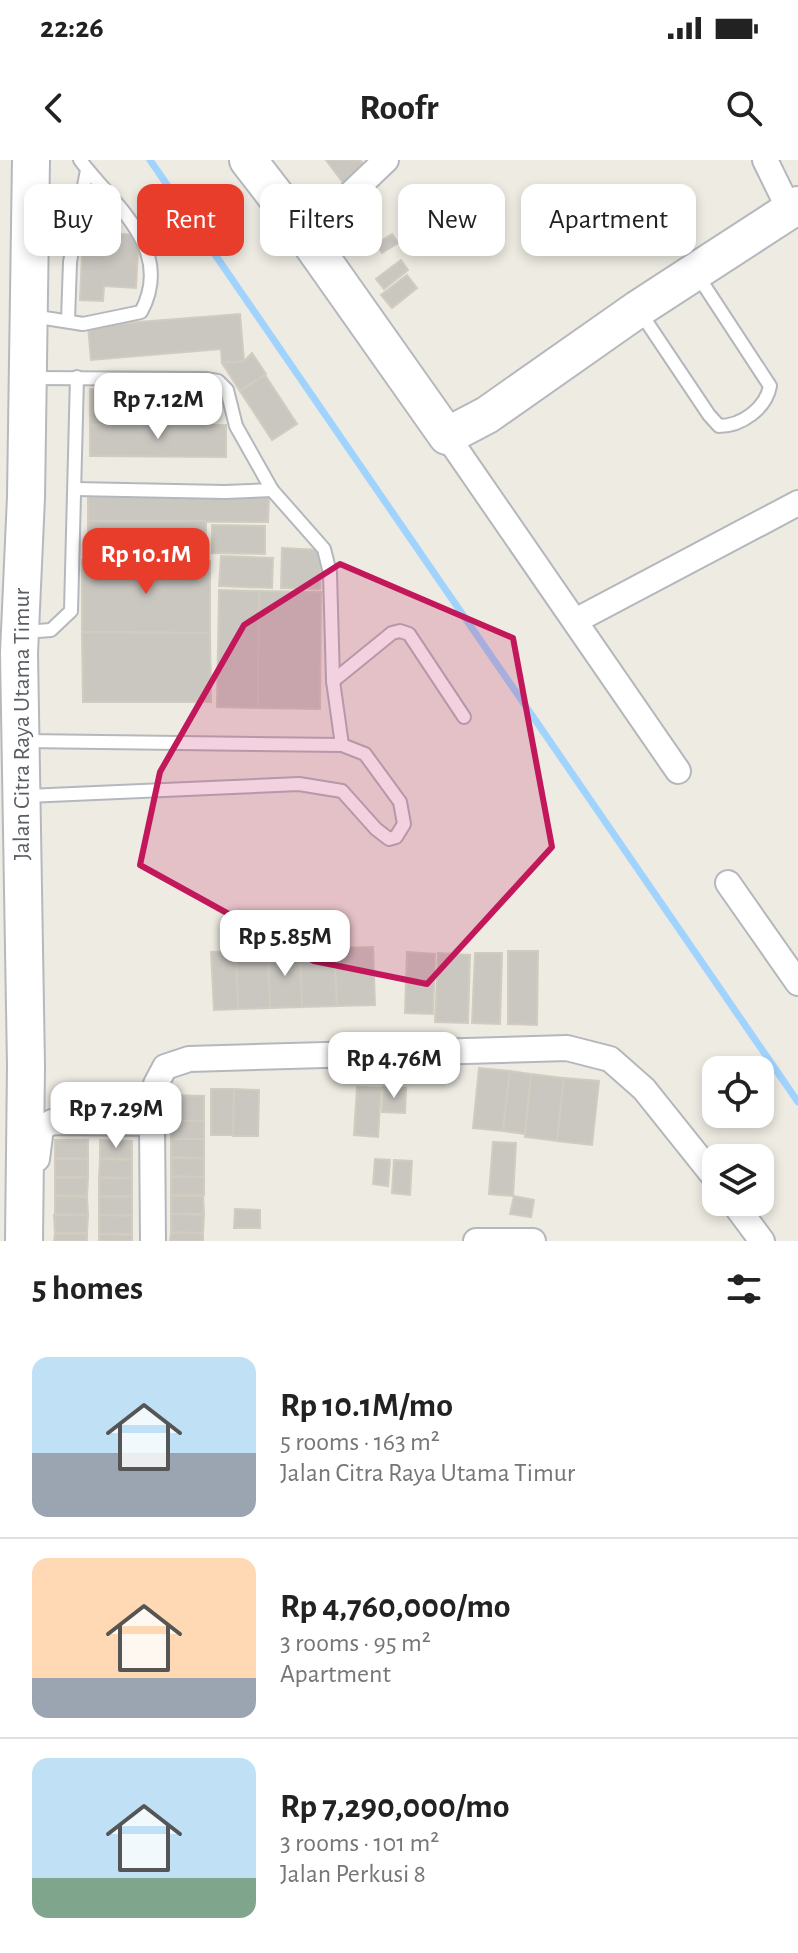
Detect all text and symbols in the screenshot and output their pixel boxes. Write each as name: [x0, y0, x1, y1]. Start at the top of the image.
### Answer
text: 22:26: [40, 13, 104, 43]
icon: back: [32, 86, 76, 130]
icon: search: [722, 86, 766, 130]
text: Roofr: [359, 90, 439, 126]
chip: Buy: [24, 184, 121, 256]
chip: Rent: [137, 184, 244, 256]
chip: Filters: [260, 184, 382, 256]
chip: New: [398, 184, 505, 256]
chip: Apartment: [521, 184, 696, 256]
pin: Rp 7.12M: [75, 373, 241, 441]
text: Rp 7.12M: [112, 386, 204, 412]
pin: Rp 10.1M: [63, 528, 229, 596]
text: Rp 10.1M: [100, 541, 192, 567]
street label: Jalan Citra Raya Utama Timur: [10, 588, 34, 860]
pin: Rp 5.85M: [202, 910, 368, 978]
text: Rp 5.85M: [238, 923, 332, 949]
pin: Rp 4.76M: [311, 1032, 477, 1100]
text: Rp 4.76M: [346, 1045, 442, 1071]
map controls: [702, 1056, 774, 1216]
button: locate: [702, 1056, 774, 1128]
pin: Rp 7.29M: [33, 1082, 199, 1150]
text: Rp 7.29M: [69, 1095, 163, 1121]
button: layers: [702, 1144, 774, 1216]
icon: filters: [722, 1267, 766, 1311]
text: 5 homes: [32, 1272, 143, 1306]
icon: home: [96, 1389, 192, 1485]
text: Rp 10.1M/mo: [280, 1389, 453, 1423]
text: 5 rooms · 163 m²: [280, 1429, 440, 1455]
text: Jalan Citra Raya Utama Timur: [280, 1460, 575, 1486]
icon: home: [96, 1590, 192, 1686]
text: Rp 4,760,000/mo: [280, 1590, 511, 1624]
text: 3 rooms · 95 m²: [280, 1630, 431, 1656]
text: Apartment: [280, 1661, 391, 1687]
icon: home: [96, 1790, 192, 1886]
text: Rp 7,290,000/mo: [280, 1790, 510, 1824]
text: 3 rooms · 101 m²: [280, 1830, 439, 1856]
text: Jalan Perkusi 8: [280, 1861, 426, 1887]

